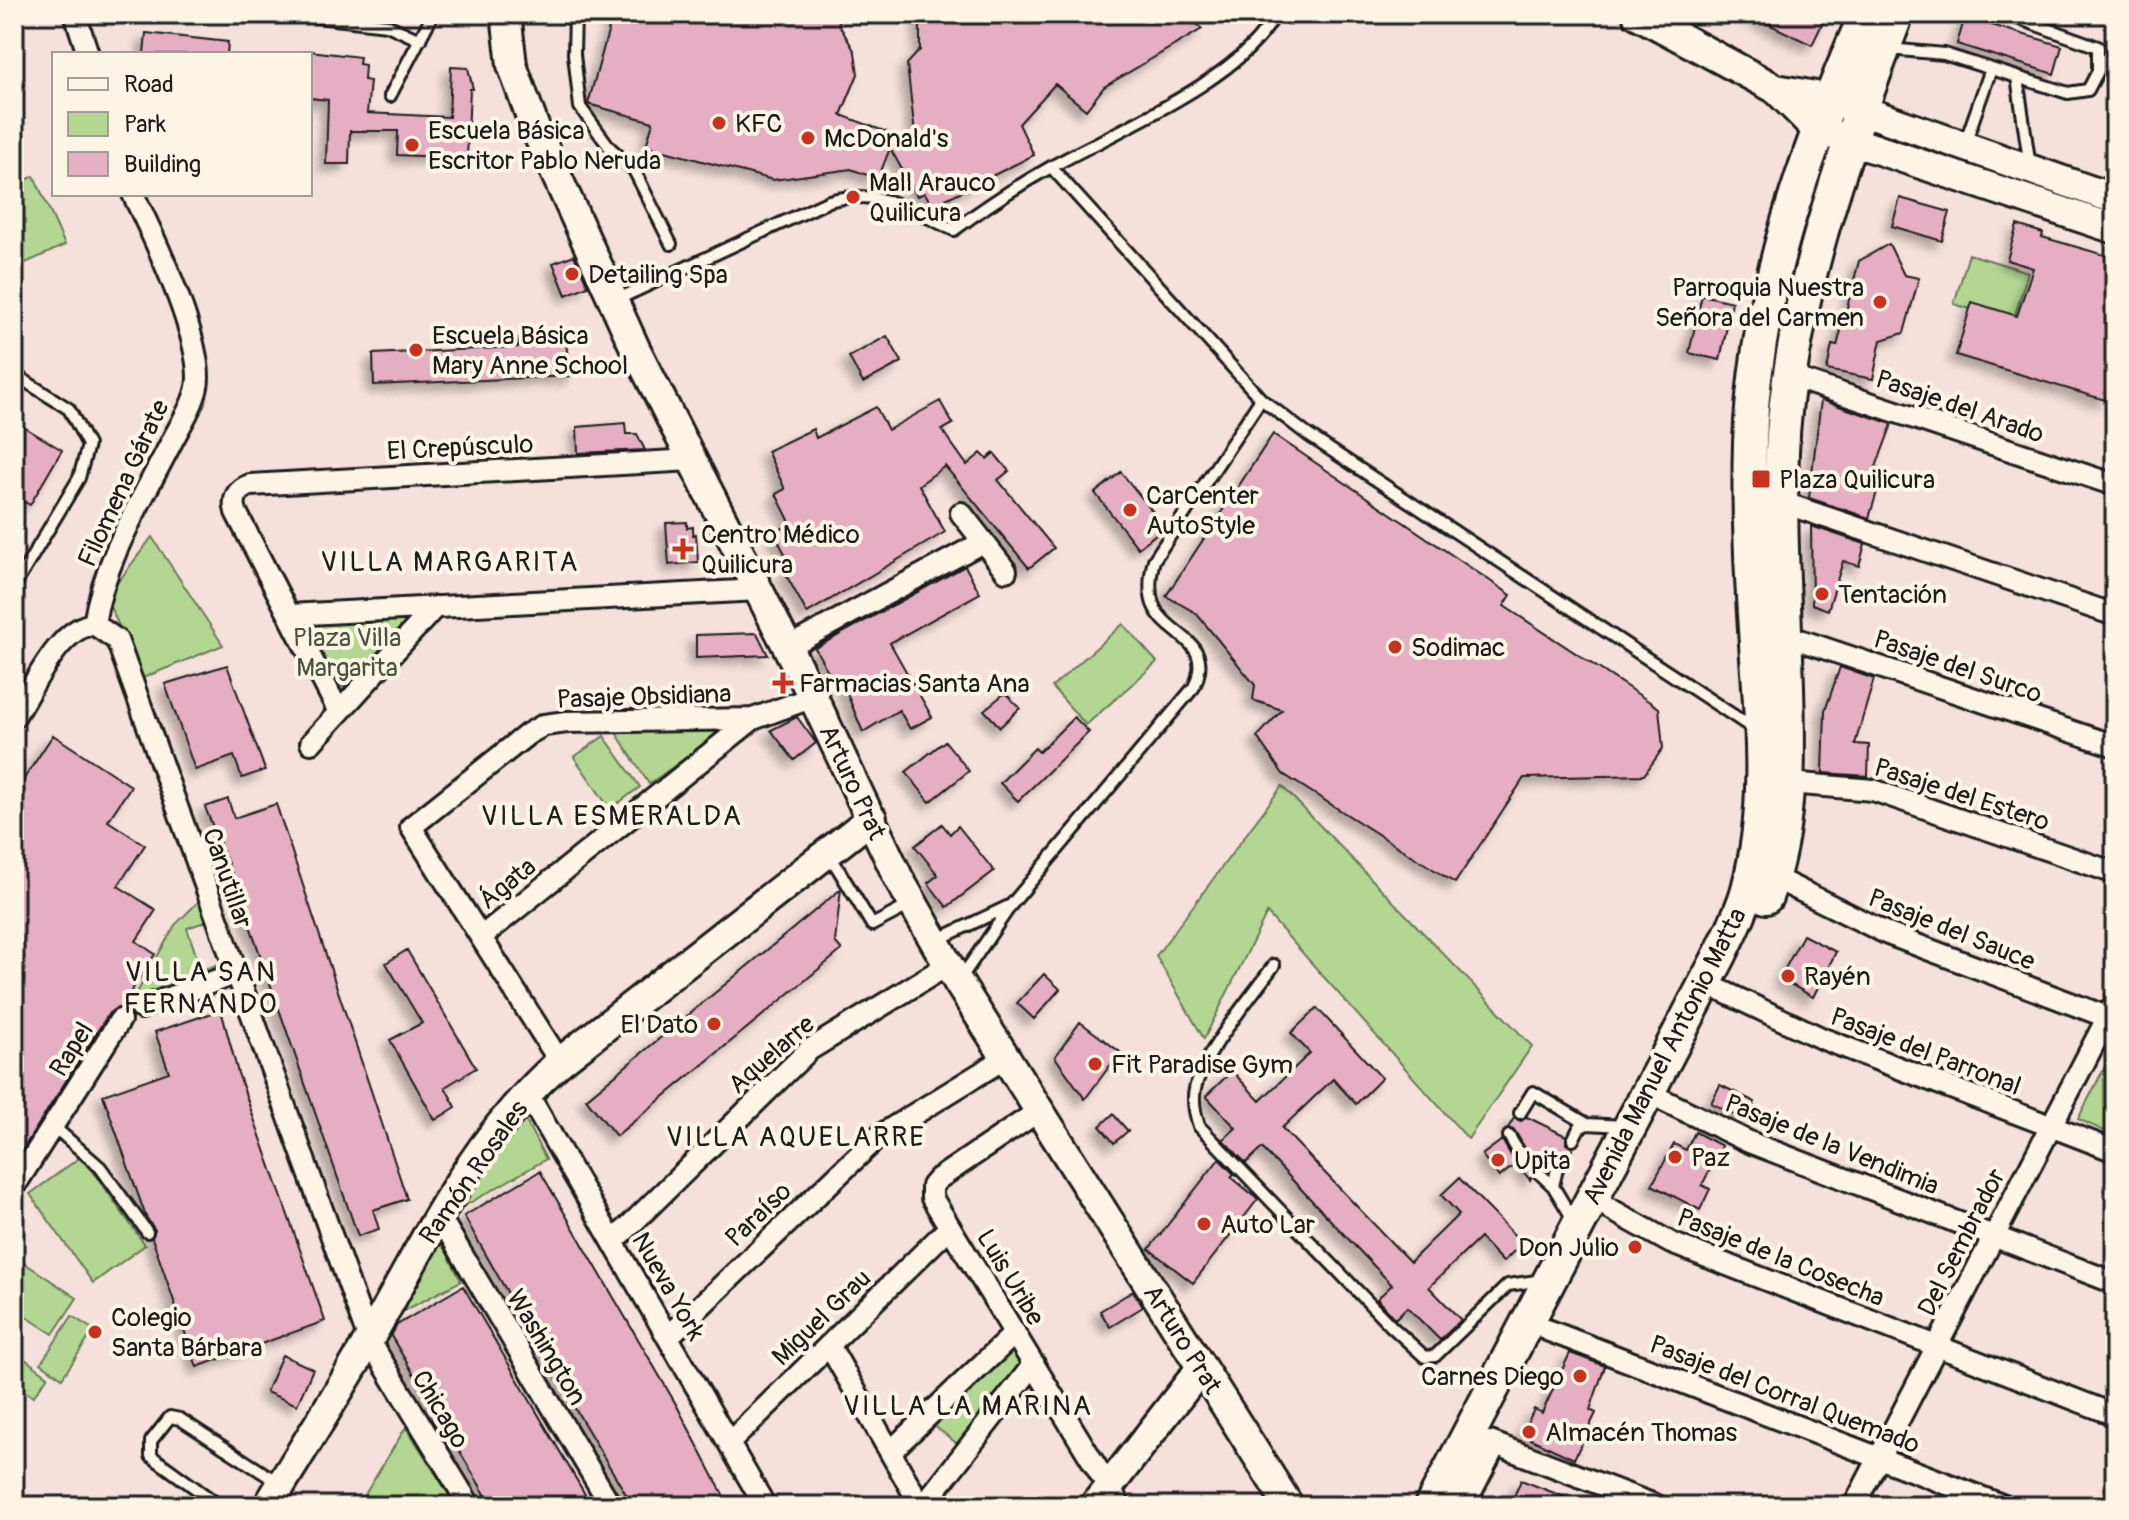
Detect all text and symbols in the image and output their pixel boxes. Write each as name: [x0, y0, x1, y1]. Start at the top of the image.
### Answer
legend: [52, 52, 312, 196]
text: Road: [124, 70, 174, 99]
place label: KFC: [735, 108, 782, 140]
text: Park: [124, 110, 166, 139]
marker: KFC: [710, 114, 728, 132]
place label: Escuela Básica Escritor Pablo Neruda: [428, 115, 661, 177]
place label: McDonald's: [824, 123, 949, 155]
marker: McDonald's: [799, 129, 817, 147]
marker: Escuela Básica Escritor Pablo Neruda: [403, 136, 421, 154]
text: Building: [124, 150, 201, 179]
place label: Mall Arauco Quilicura: [869, 167, 996, 229]
marker: Mall Arauco Quilicura: [844, 188, 862, 206]
place label: Detailing Spa: [588, 259, 728, 291]
marker: Detailing Spa: [563, 265, 581, 283]
place label: Parroquia Nuestra Señora del Carmen: [1655, 272, 1864, 334]
marker: Parroquia Nuestra Señora del Carmen: [1871, 293, 1889, 311]
place label: Escuela Básica Mary Anne School: [432, 320, 628, 382]
marker: Escuela Básica Mary Anne School: [407, 341, 425, 359]
street label: Pasaje del Arado: [1871, 363, 2048, 451]
street label: Filomena Gárate: [71, 395, 177, 572]
street label: El Crepúsculo: [386, 428, 534, 468]
place label: Plaza Quilicura: [1779, 464, 1935, 496]
marker: Plaza Quilicura: [1750, 468, 1772, 490]
place label: CarCenter AutoStyle: [1146, 480, 1260, 542]
marker: CarCenter AutoStyle: [1121, 501, 1139, 519]
place label: Centro Médico Quilicura: [701, 519, 860, 581]
marker: Centro Médico Quilicura: [672, 538, 694, 560]
district label: VILLA MARGARITA: [321, 545, 579, 580]
place label: Tentación: [1838, 579, 1947, 611]
marker: Tentación: [1813, 585, 1831, 603]
park label: Plaza Villa Margarita: [293, 622, 401, 684]
street label: Pasaje del Surco: [1869, 623, 2046, 711]
place label: Sodimac: [1411, 632, 1505, 664]
marker: Sodimac: [1386, 638, 1404, 656]
place label: Farmacias Santa Ana: [799, 668, 1030, 700]
marker: Farmacias Santa Ana: [774, 674, 792, 692]
street label: Pasaje Obsidiana: [556, 678, 732, 716]
street label: Arturo Prat: [812, 720, 893, 845]
street label: Pasaje del Estero: [1870, 752, 2053, 838]
district label: VILLA ESMERALDA: [481, 799, 743, 834]
street label: Canutillar: [195, 824, 259, 933]
street label: Ágata: [473, 851, 543, 916]
street label: Pasaje del Sauce: [1864, 882, 2040, 978]
street label: Avenida Manuel Antonio Matta: [1576, 903, 1754, 1210]
district label: VILLA SAN FERNANDO: [124, 955, 279, 1022]
place label: Rayén: [1804, 961, 1871, 993]
marker: Rayén: [1779, 967, 1797, 985]
street label: Pasaje del Parronal: [1826, 1001, 2025, 1103]
street label: Aquelarre: [722, 1008, 822, 1101]
place label: El Dato: [621, 1009, 698, 1041]
marker: El Dato: [705, 1015, 723, 1033]
street label: Rapel: [43, 1016, 101, 1083]
place label: Fit Paradise Gym: [1111, 1049, 1293, 1081]
marker: Fit Paradise Gym: [1086, 1055, 1104, 1073]
street label: Pasaje de la Vendimia: [1720, 1087, 1943, 1202]
street label: Ramón Rosales: [412, 1094, 535, 1251]
district label: VILLA AQUELARRE: [666, 1120, 926, 1155]
place label: Paz: [1691, 1142, 1730, 1174]
place label: Upita: [1514, 1145, 1571, 1177]
marker: Paz: [1666, 1148, 1684, 1166]
marker: Upita: [1489, 1151, 1507, 1169]
street label: Del Sembrador: [1911, 1163, 2013, 1322]
street label: Paraíso: [719, 1176, 798, 1254]
street label: Pasaje de la Cosecha: [1672, 1202, 1889, 1314]
place label: Auto Lar: [1220, 1209, 1316, 1241]
marker: Auto Lar: [1195, 1215, 1213, 1233]
street label: Luis Uribe: [969, 1224, 1051, 1331]
street label: Nueva York: [624, 1227, 712, 1346]
place label: Don Julio: [1518, 1232, 1619, 1264]
marker: Don Julio: [1626, 1238, 1644, 1256]
street label: Miguel Grau: [766, 1263, 878, 1373]
street label: Arturo Prat: [1136, 1279, 1229, 1401]
street label: Washington: [499, 1284, 593, 1411]
place label: Colegio Santa Bárbara: [111, 1302, 263, 1364]
marker: Colegio Santa Bárbara: [86, 1323, 104, 1341]
street label: Pasaje del Corral Quemado: [1645, 1329, 1924, 1461]
place label: Carnes Diego: [1421, 1361, 1564, 1393]
street label: Chicago: [404, 1365, 476, 1454]
marker: Carnes Diego: [1571, 1367, 1589, 1385]
district label: VILLA LA MARINA: [843, 1389, 1093, 1424]
place label: Almacén Thomas: [1545, 1417, 1738, 1449]
marker: Almacén Thomas: [1520, 1423, 1538, 1441]

